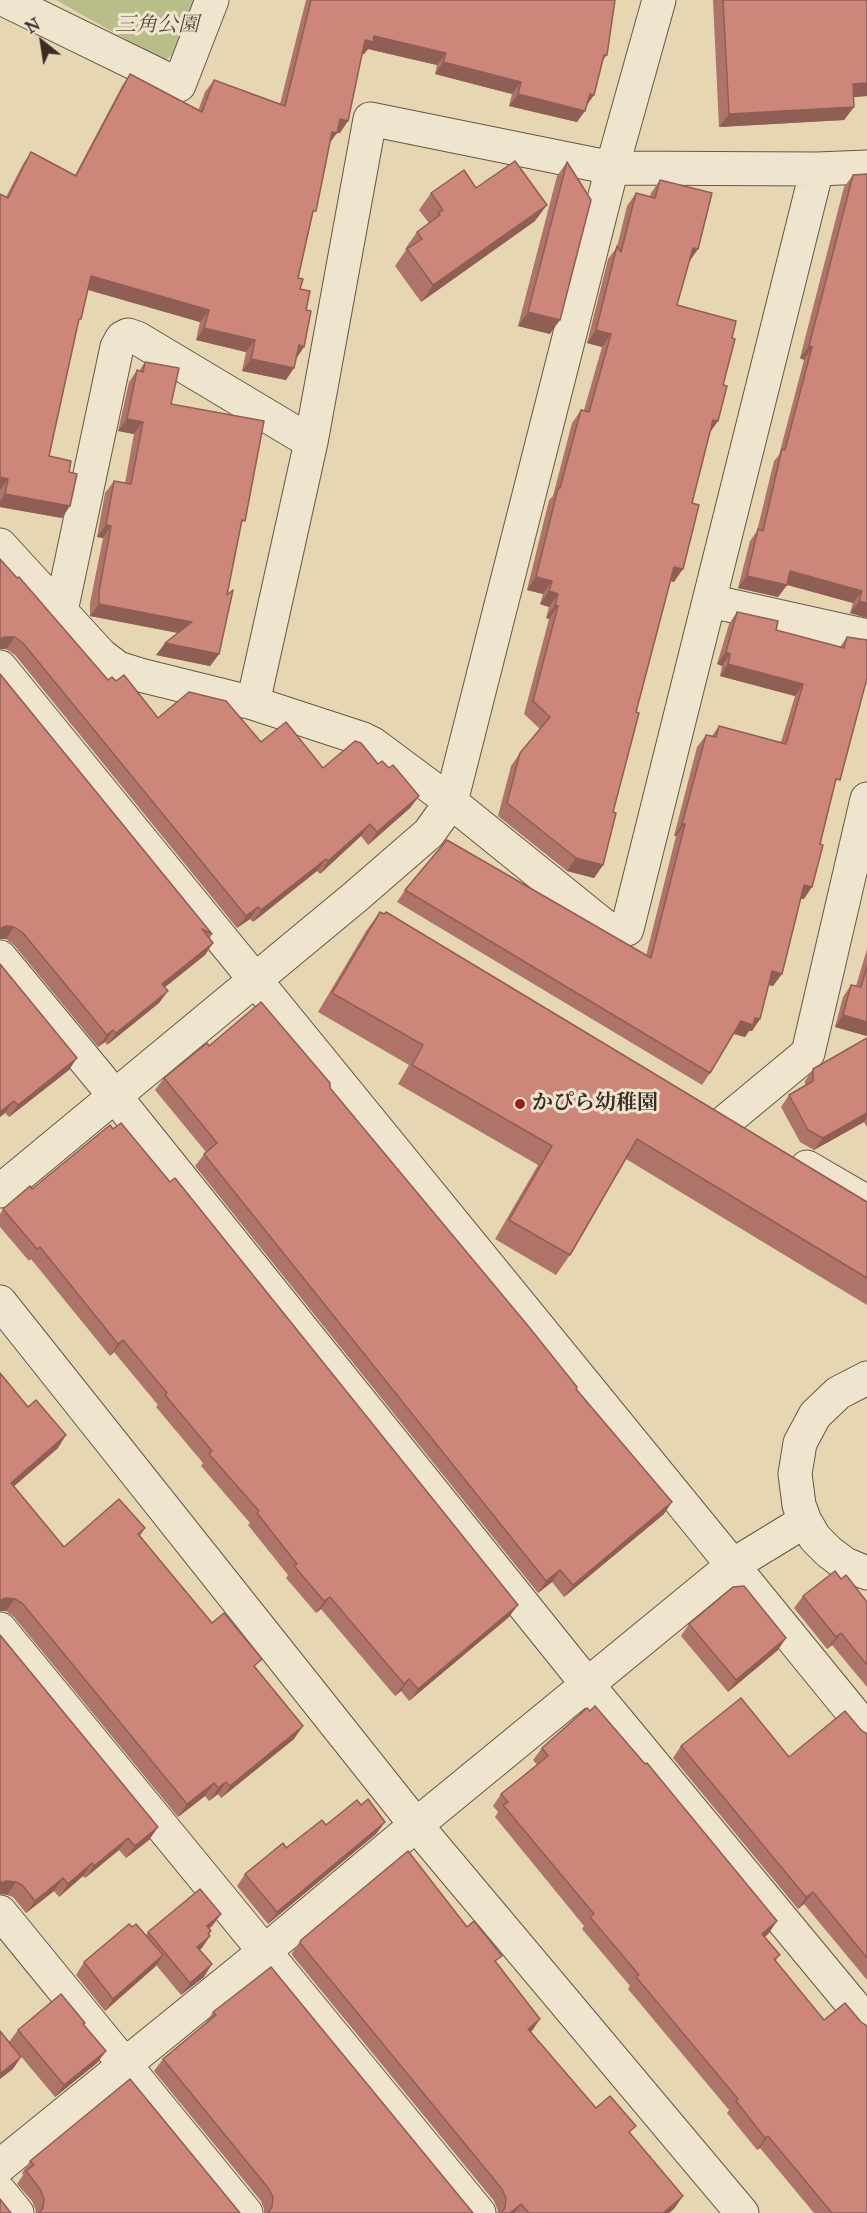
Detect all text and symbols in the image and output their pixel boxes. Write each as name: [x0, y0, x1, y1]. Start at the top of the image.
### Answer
north arrow: [12, 12, 72, 72]
park label: 三角公園: [115, 13, 199, 39]
text: N: [22, 14, 43, 38]
place label: かぴら幼稚園: [532, 1091, 658, 1117]
marker: かぴら幼稚園: [513, 1097, 527, 1111]

